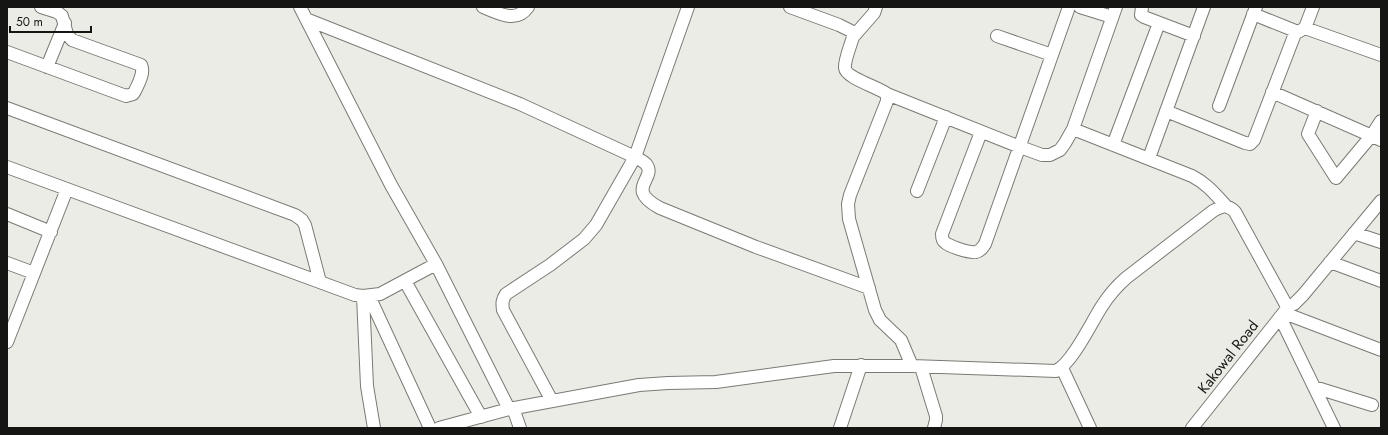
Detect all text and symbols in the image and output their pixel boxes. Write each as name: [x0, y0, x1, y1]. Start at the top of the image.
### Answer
scale bar: [10, 8, 91, 34]
text: 50 m: [16, 13, 43, 31]
street label: Kakowal Road: [1192, 316, 1264, 398]

